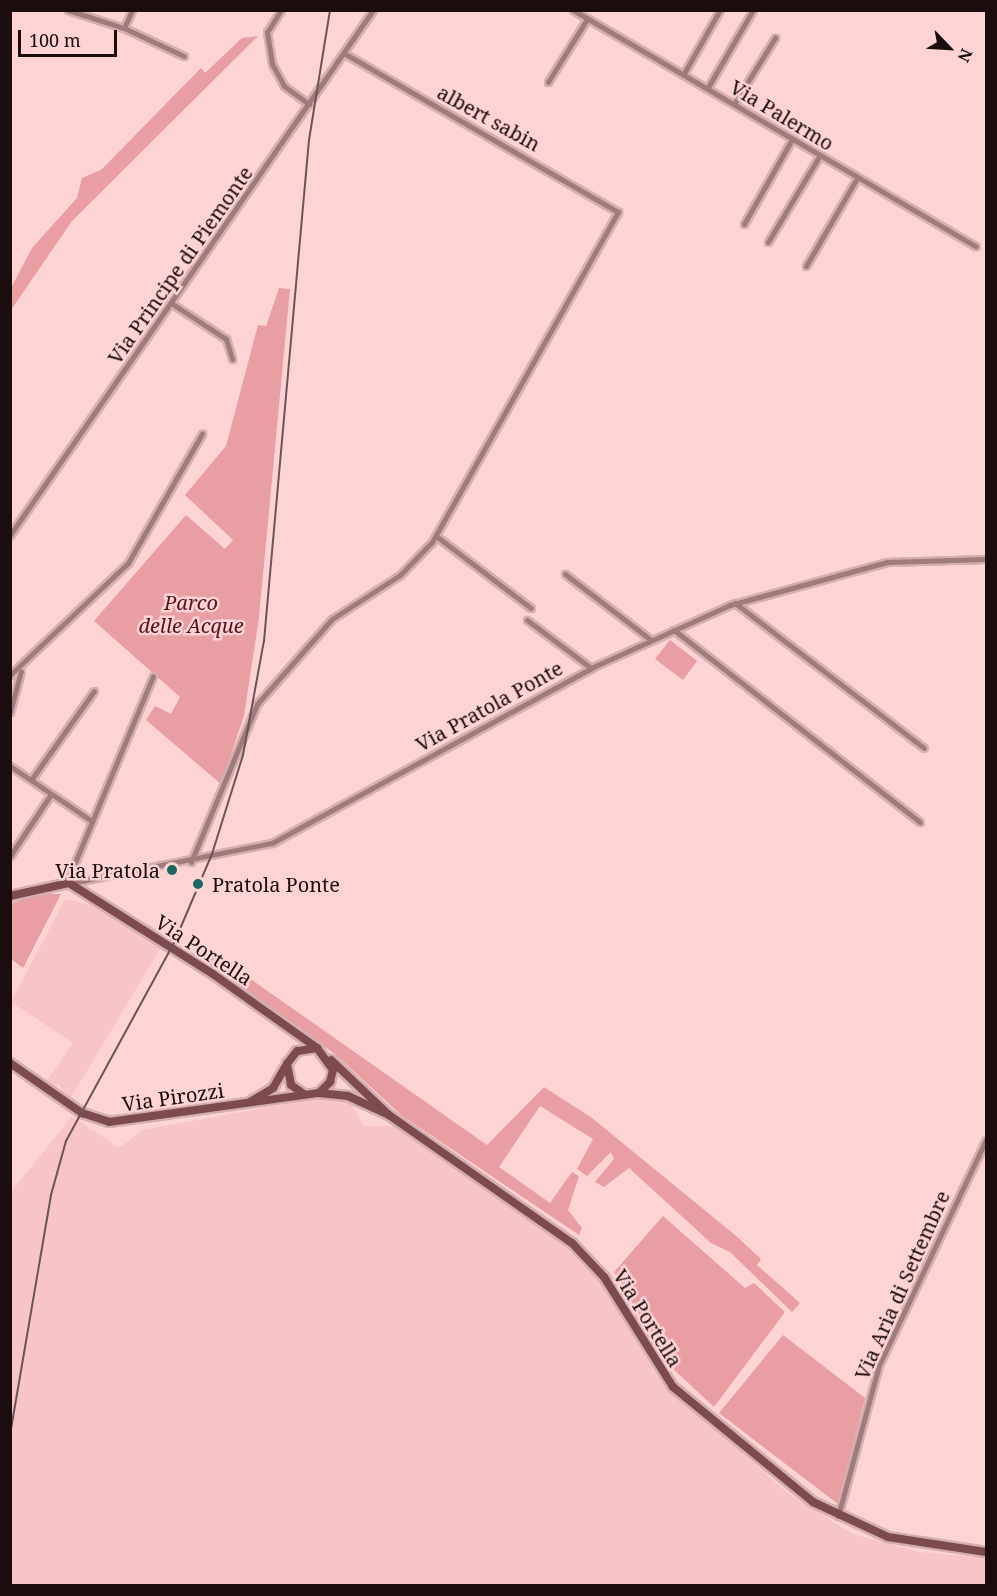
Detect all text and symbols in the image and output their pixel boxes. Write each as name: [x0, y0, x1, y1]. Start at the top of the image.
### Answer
scale bar: [21, 18, 120, 56]
north arrow: [919, 18, 979, 78]
text: 100 m: [29, 28, 81, 52]
text: N: [953, 45, 978, 66]
street label: Via Palermo: [726, 75, 838, 155]
street label: albert sabin: [433, 80, 545, 156]
street label: Via Principe di Piemonte: [103, 162, 257, 368]
park label: Parco delle Acque: [138, 591, 244, 638]
street label: Via Pratola Ponte: [411, 656, 567, 756]
place label: Via Pratola: [55, 858, 160, 882]
marker: Via Pratola: [165, 863, 179, 877]
place label: Pratola Ponte: [212, 872, 340, 896]
marker: Pratola Ponte: [189, 875, 207, 893]
street label: Via Portella: [151, 910, 257, 990]
street label: Via Pirozzi: [121, 1078, 225, 1116]
street label: Via Aria di Settembre: [849, 1187, 955, 1383]
street label: Via Portella: [608, 1265, 688, 1371]

